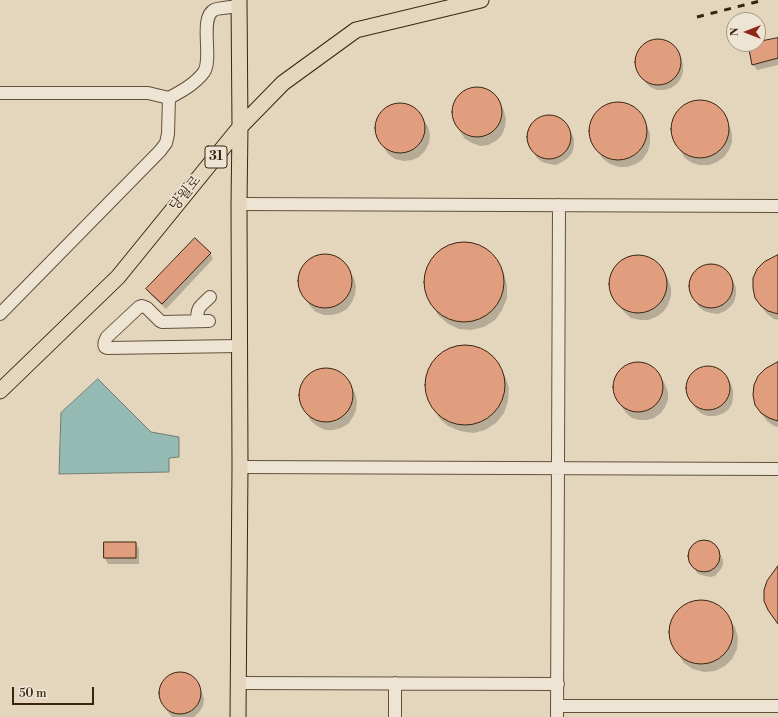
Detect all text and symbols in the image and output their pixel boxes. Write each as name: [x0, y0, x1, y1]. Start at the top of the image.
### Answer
north arrow: [726, 12, 766, 52]
text: N: [728, 28, 742, 36]
road number: 31: [205, 146, 227, 168]
street label: 당월로: [167, 173, 205, 215]
scale bar: [14, 679, 96, 705]
text: 50 m: [19, 686, 47, 701]

